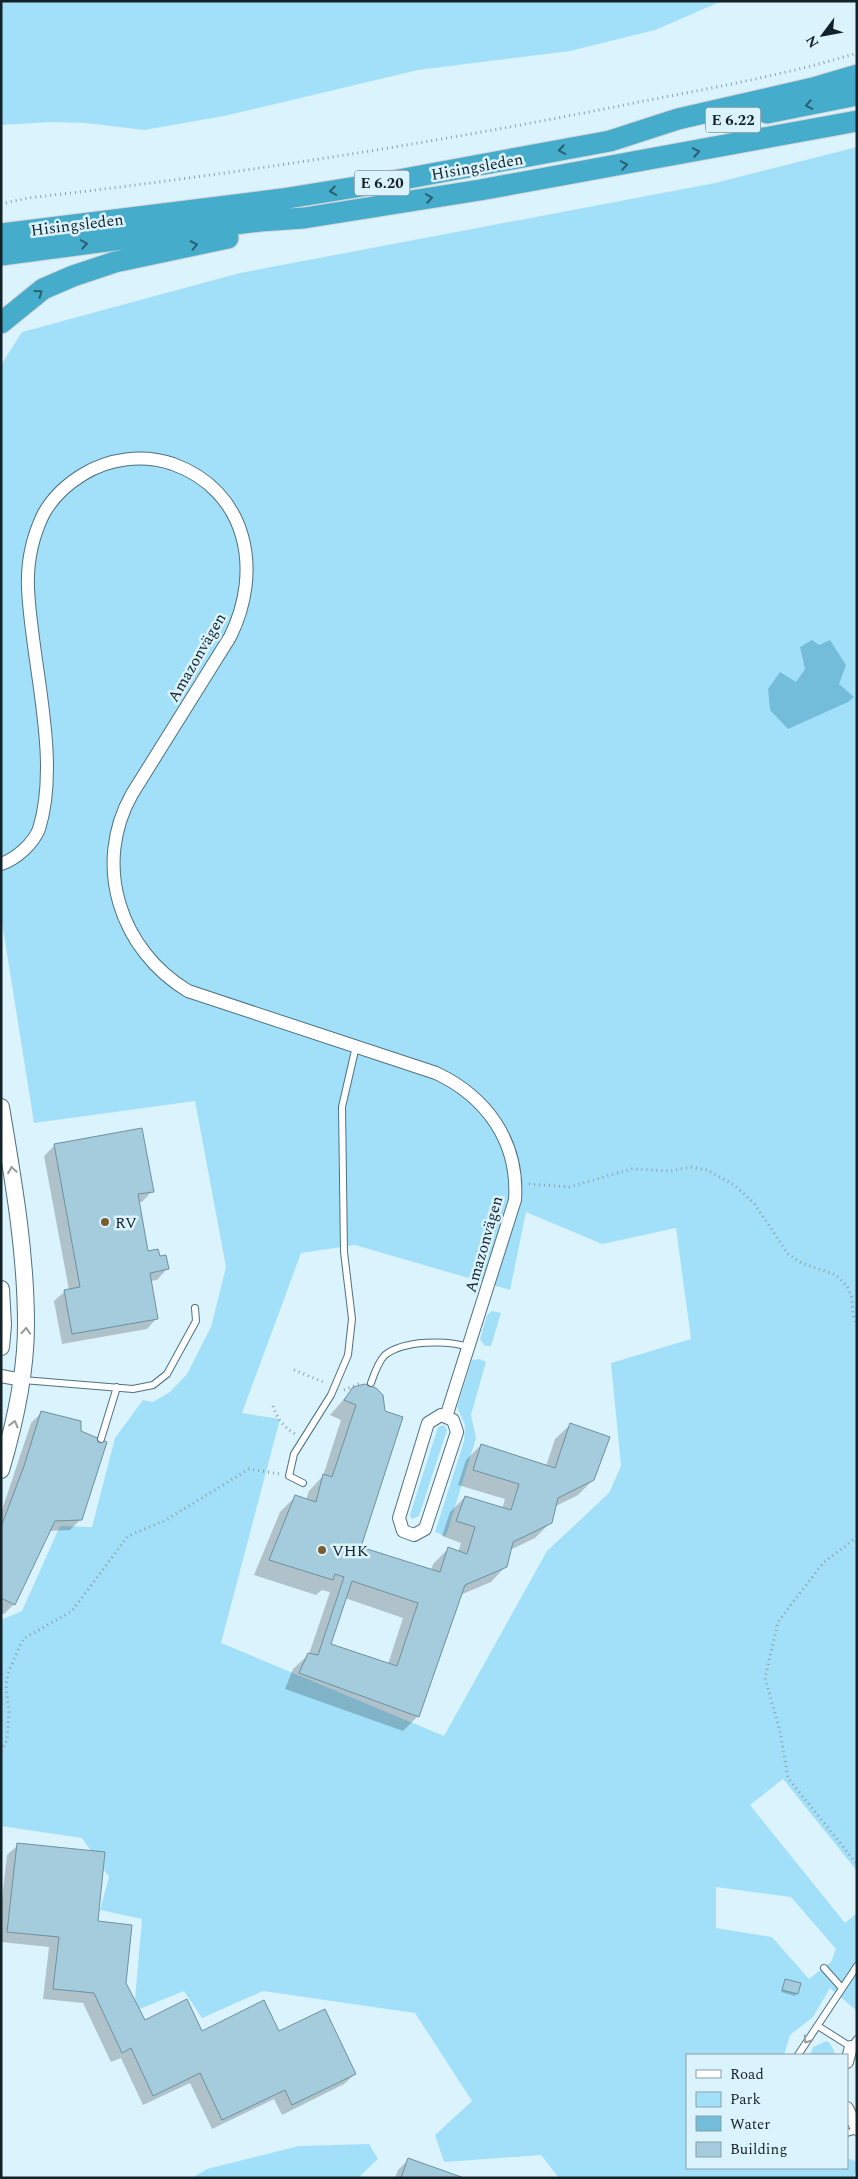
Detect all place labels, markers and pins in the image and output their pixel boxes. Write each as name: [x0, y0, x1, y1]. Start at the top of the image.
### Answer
place label: RV: [115, 1211, 137, 1235]
marker: RV: [99, 1216, 111, 1228]
place label: VHK: [332, 1539, 369, 1563]
marker: VHK: [316, 1544, 328, 1556]

